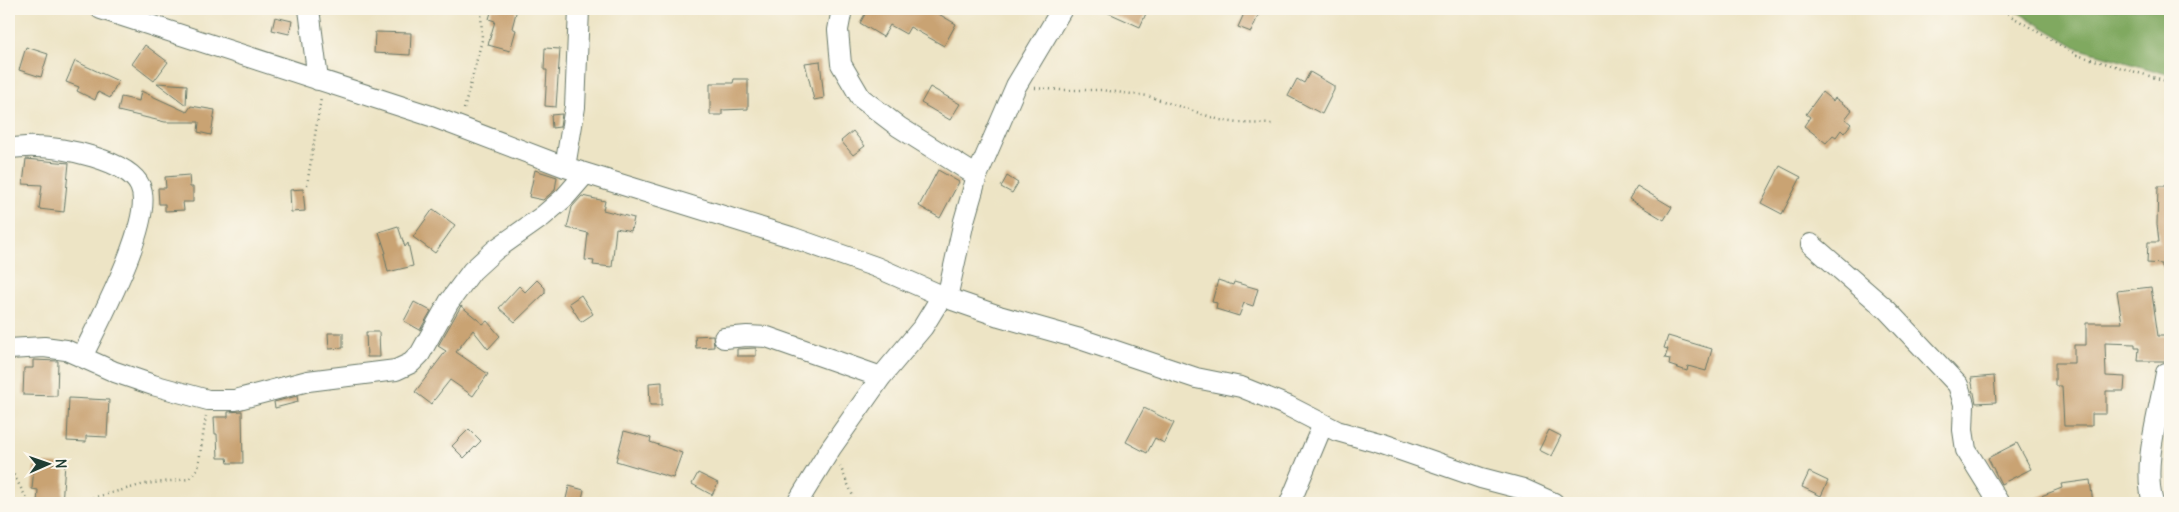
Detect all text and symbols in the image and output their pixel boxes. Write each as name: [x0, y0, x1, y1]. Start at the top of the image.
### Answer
north arrow: [22, 440, 72, 490]
text: N: [52, 458, 70, 469]

